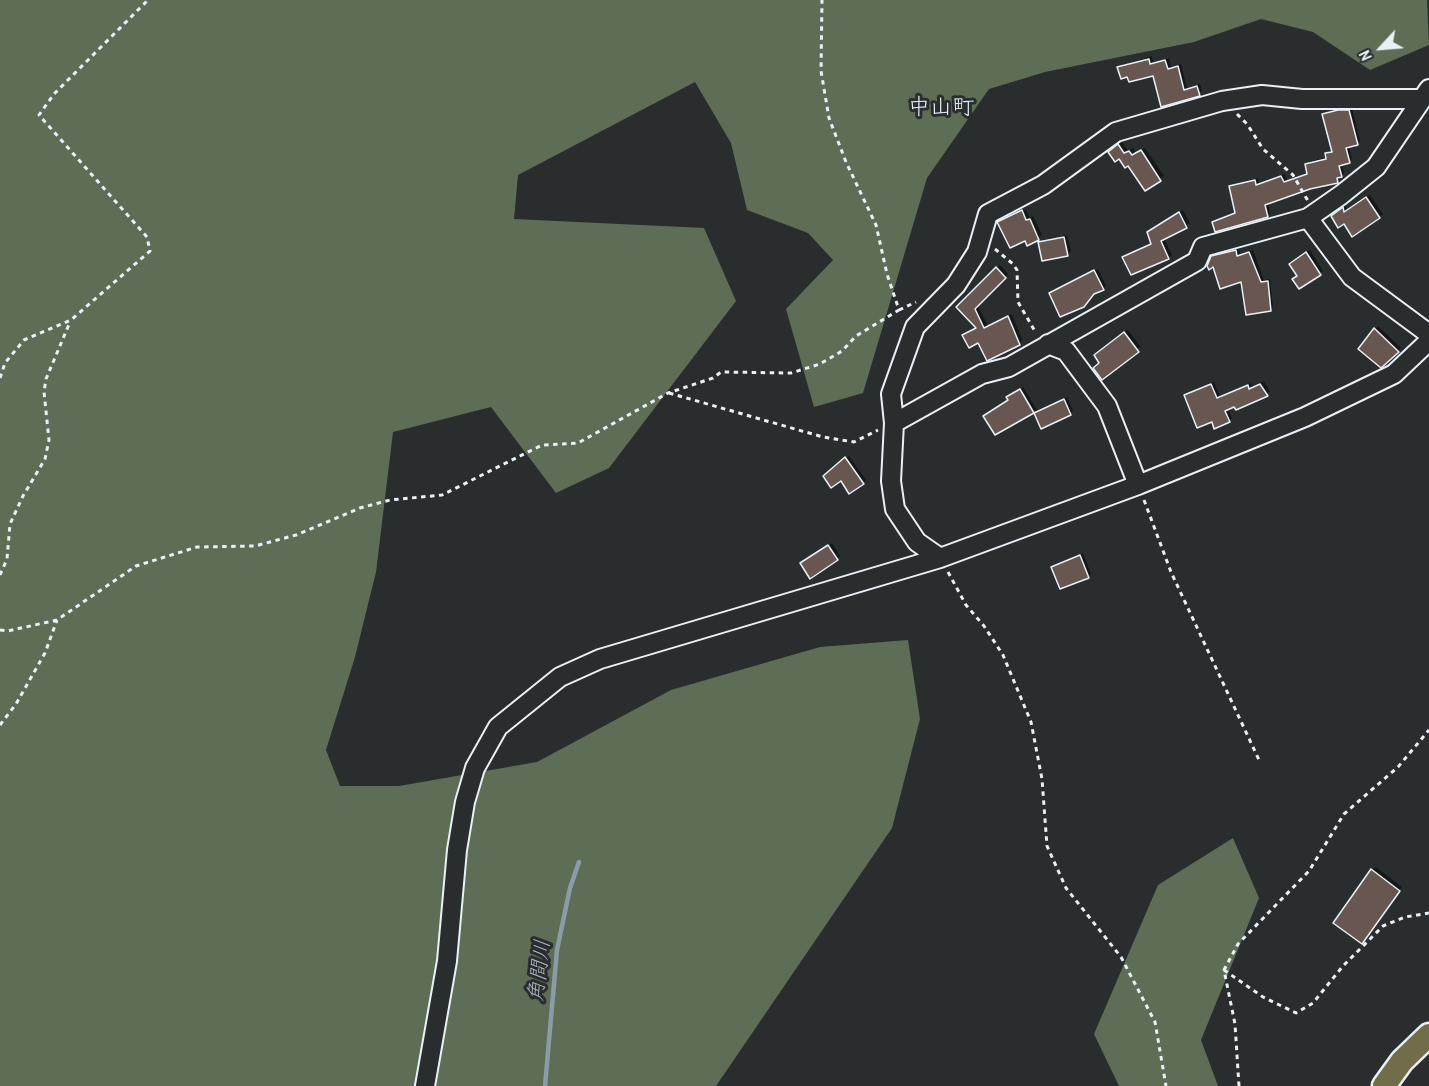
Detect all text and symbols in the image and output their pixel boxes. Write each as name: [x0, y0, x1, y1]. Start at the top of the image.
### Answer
north arrow: [1351, 18, 1411, 78]
text: N: [1353, 47, 1377, 65]
district label: 中山町: [908, 95, 974, 121]
water label: 角間川: [524, 938, 556, 1004]

